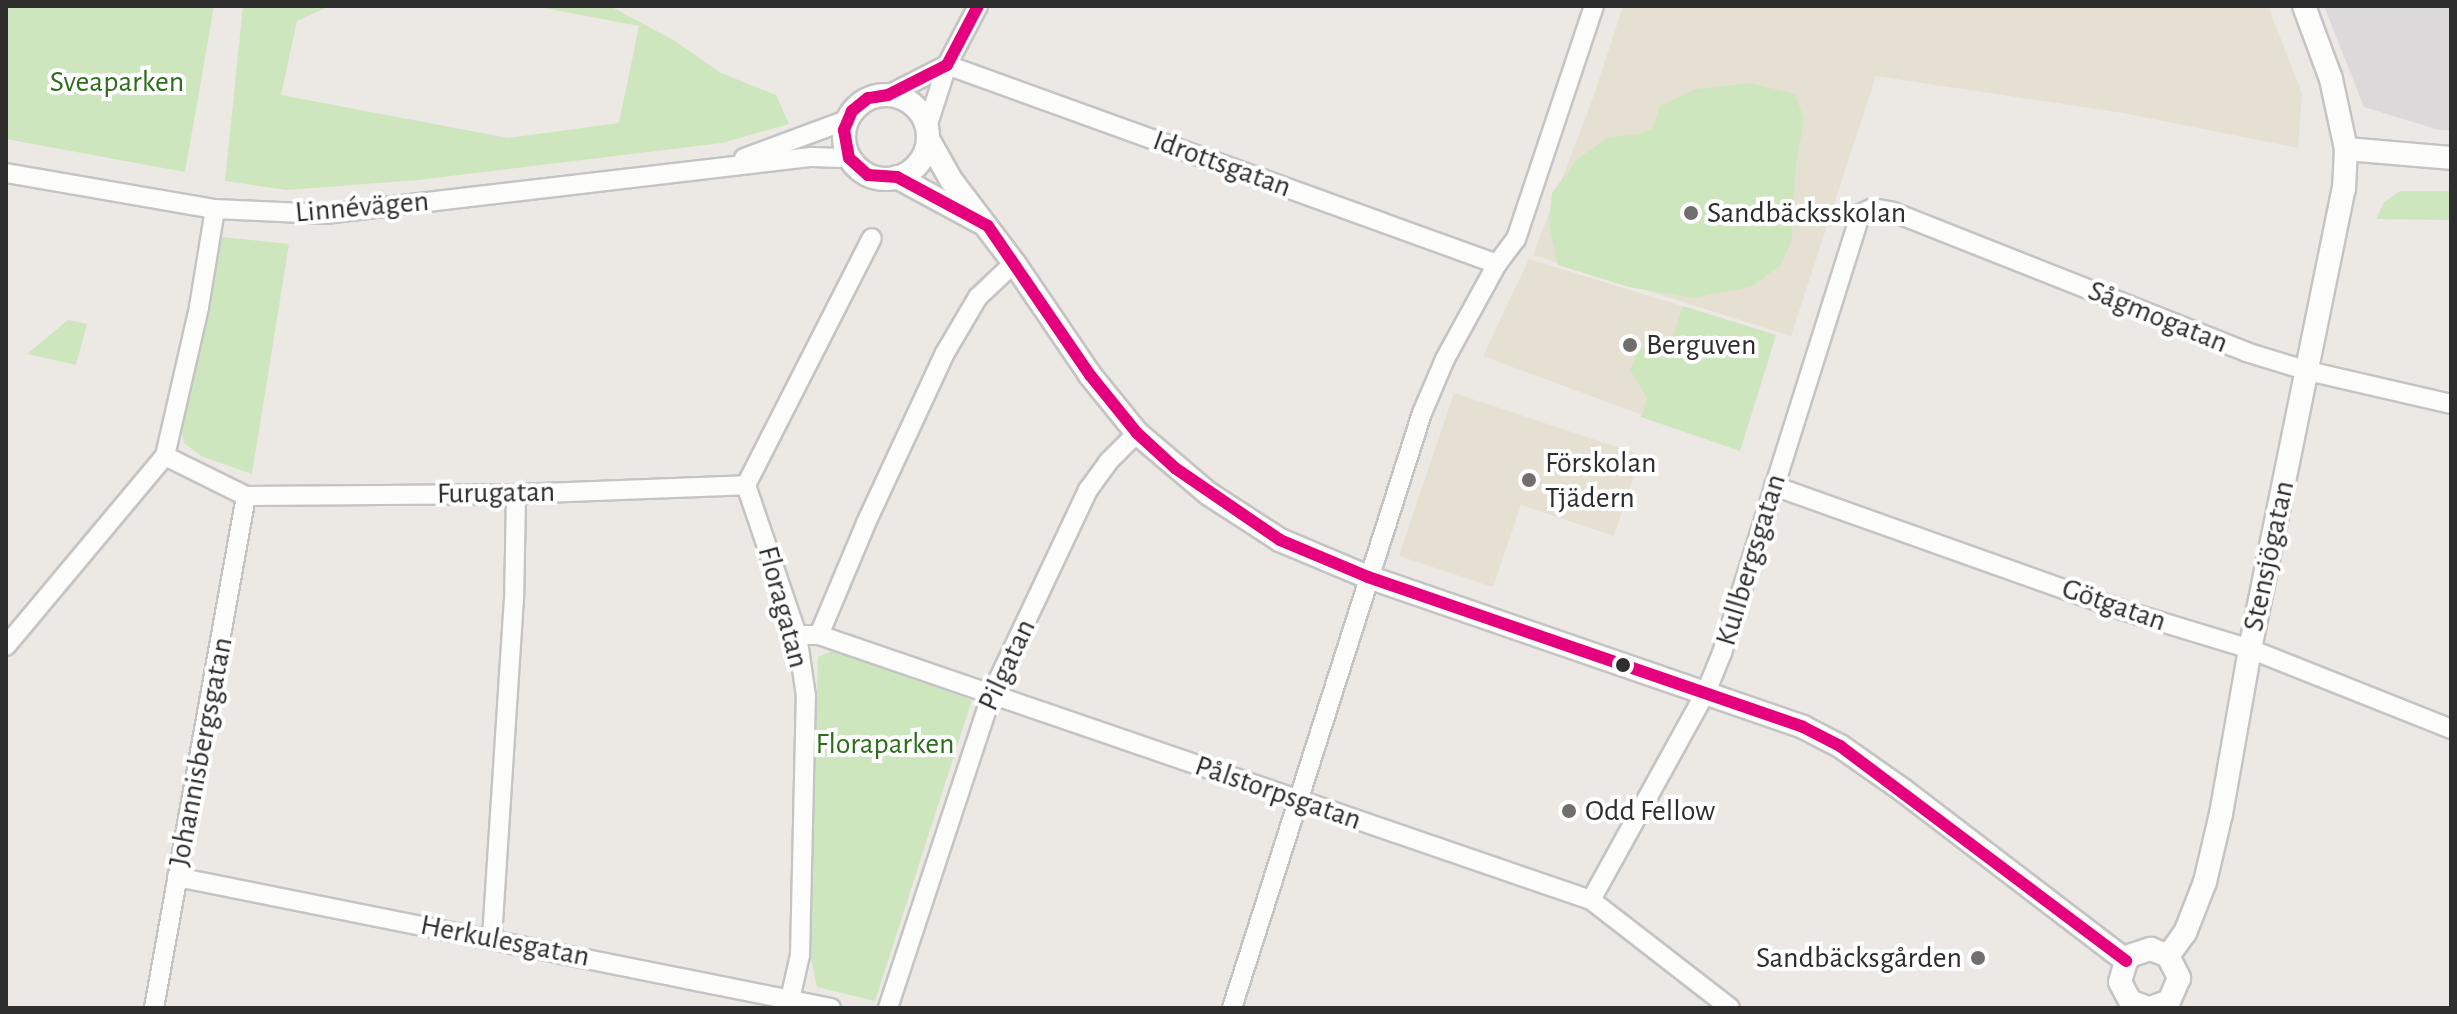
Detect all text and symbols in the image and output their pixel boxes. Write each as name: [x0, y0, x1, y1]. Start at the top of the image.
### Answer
park label: Sveaparken: [50, 64, 184, 100]
street label: Idrottsgatan: [1148, 122, 1296, 206]
street label: Linnévägen: [294, 183, 430, 231]
place label: Sandbäcksskolan: [1707, 195, 1906, 231]
marker: Sandbäcksskolan: [1682, 204, 1700, 222]
street label: Sågmogatan: [2083, 273, 2233, 361]
place label: Berguven: [1646, 327, 1756, 363]
marker: Berguven: [1621, 336, 1639, 354]
place label: Förskolan Tjädern: [1545, 445, 1657, 516]
street label: Kullbergsgatan: [1708, 470, 1794, 650]
marker: Förskolan Tjädern: [1520, 471, 1538, 489]
street label: Furugatan: [437, 474, 555, 512]
street label: Stensjögatan: [2235, 477, 2303, 635]
street label: Floragatan: [749, 542, 817, 672]
street label: Götgatan: [2057, 570, 2171, 640]
street label: Pilgatan: [970, 613, 1044, 717]
street label: Johannisbergsgatan: [161, 634, 241, 870]
unlabelled marker: [1615, 657, 1631, 673]
park label: Floraparken: [815, 726, 955, 762]
street label: Pålstorpsgatan: [1190, 748, 1366, 838]
place label: Odd Fellow: [1585, 793, 1715, 829]
marker: Odd Fellow: [1560, 802, 1578, 820]
street label: Herkulesgatan: [417, 907, 593, 975]
place label: Sandbäcksgården: [1756, 940, 1962, 976]
marker: Sandbäcksgården: [1969, 949, 1987, 967]

